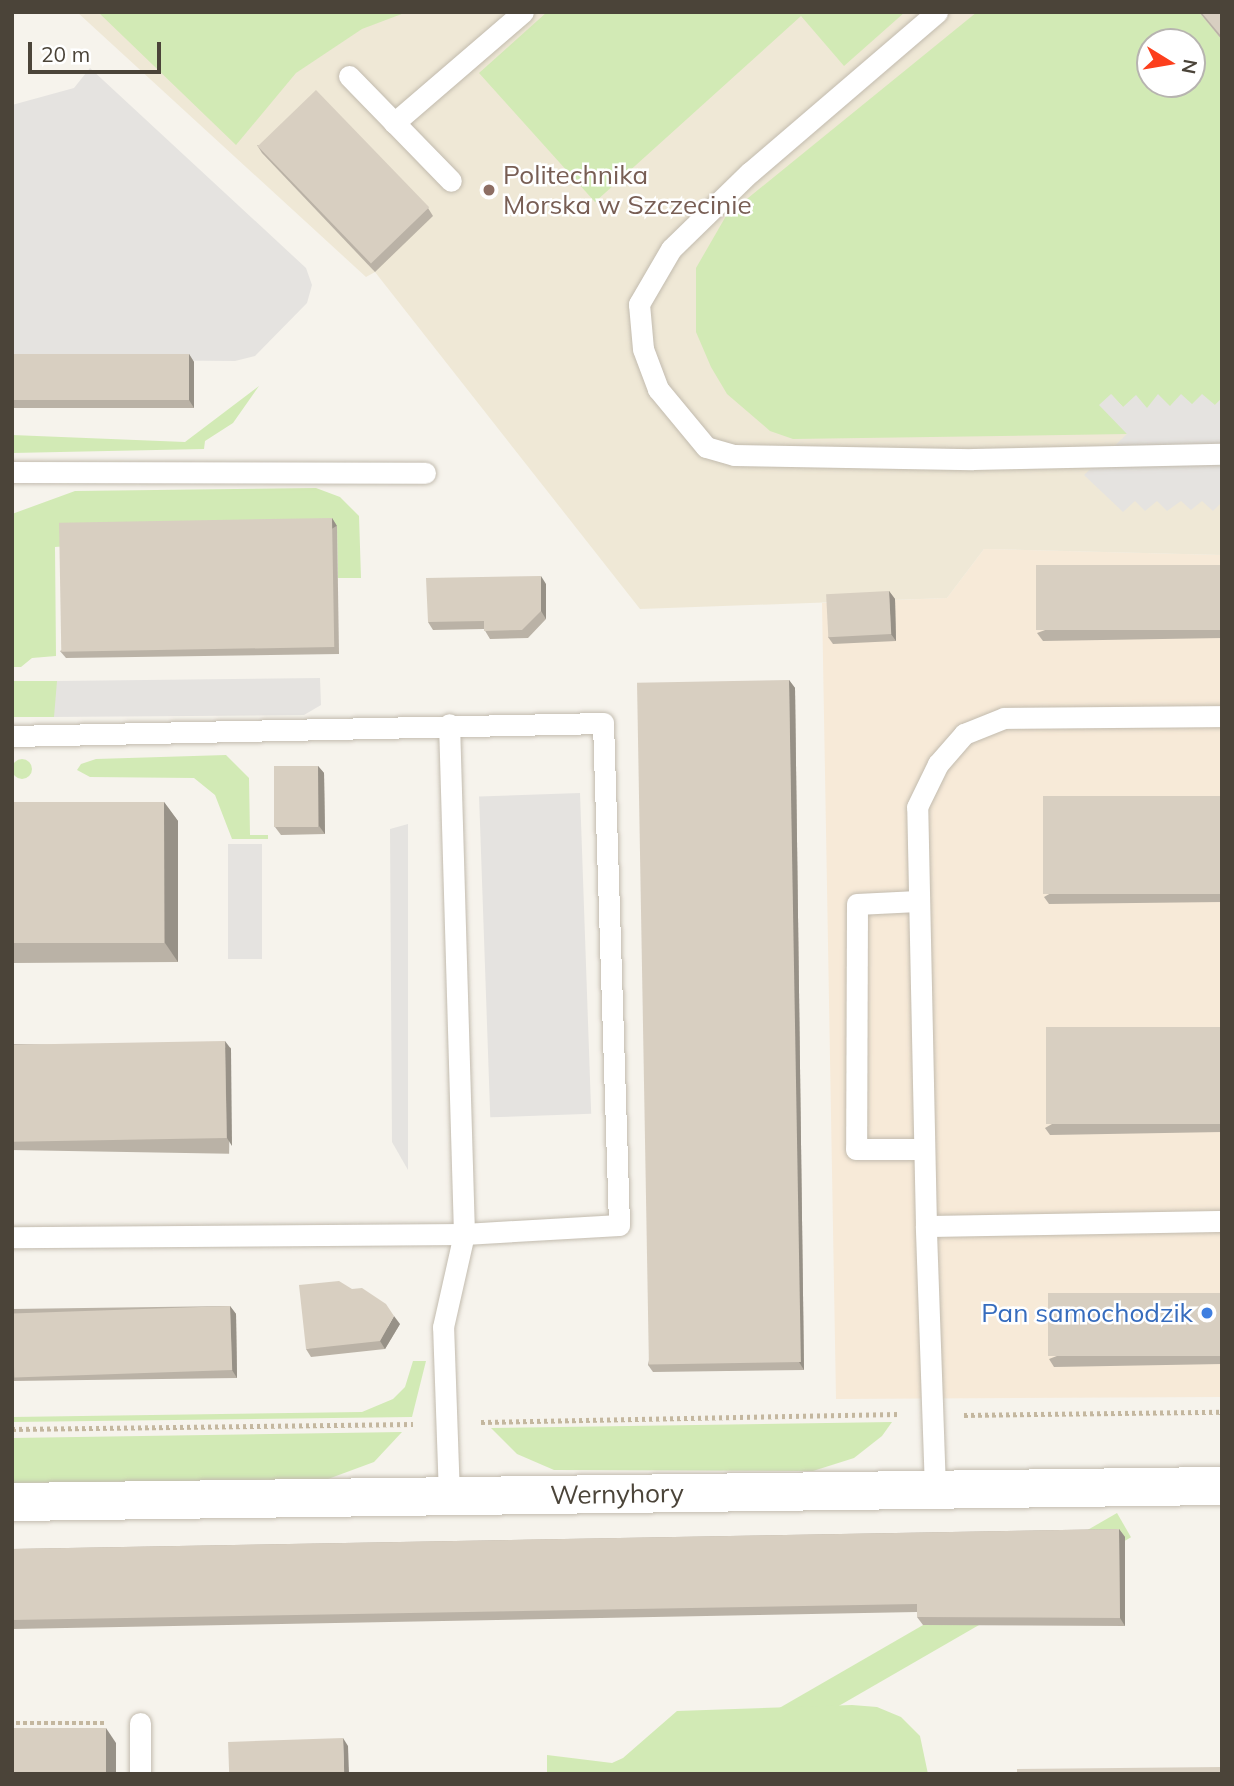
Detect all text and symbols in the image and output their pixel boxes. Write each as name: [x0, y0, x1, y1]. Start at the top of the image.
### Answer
scale bar: [32, 28, 164, 72]
north arrow: [1136, 28, 1206, 98]
text: 20 m: [41, 41, 90, 67]
text: N: [1177, 57, 1203, 76]
place label: Politechnika Morska w Szczecinie: [503, 159, 752, 220]
marker: Politechnika Morska w Szczecinie: [481, 182, 497, 198]
place label: Pan samochodzik: [981, 1297, 1193, 1329]
marker: Pan samochodzik: [1199, 1305, 1215, 1321]
street label: Wernyhory: [550, 1477, 684, 1511]

